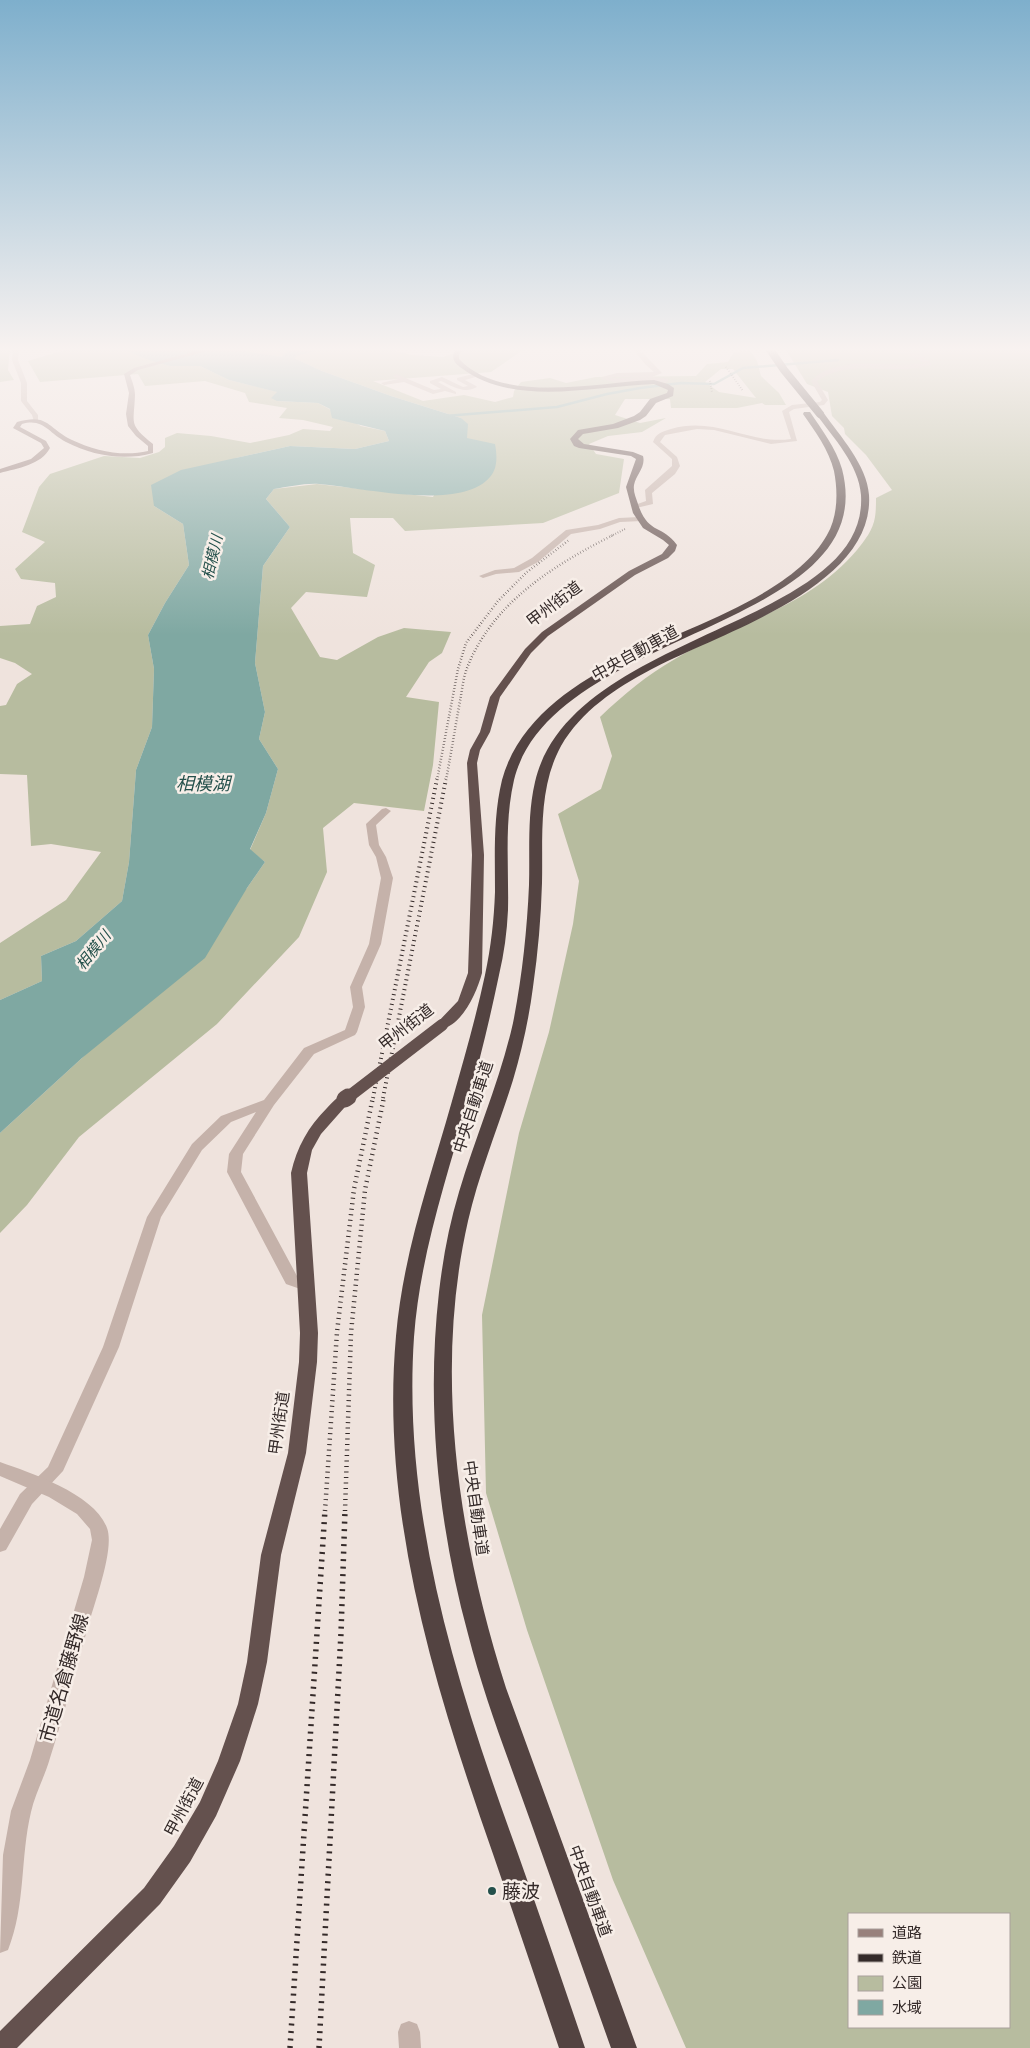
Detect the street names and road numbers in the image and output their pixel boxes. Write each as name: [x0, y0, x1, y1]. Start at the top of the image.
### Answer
street label: 甲州街道: [523, 577, 585, 631]
street label: 中央自動車道: [588, 621, 682, 685]
street label: 甲州街道: [375, 1000, 437, 1054]
street label: 中央自動車道: [449, 1058, 497, 1156]
street label: 甲州街道: [265, 1390, 293, 1456]
street label: 中央自動車道: [460, 1459, 492, 1557]
street label: 市道名倉藤野線: [35, 1611, 93, 1745]
street label: 甲州街道: [161, 1774, 207, 1840]
street label: 中央自動車道: [565, 1843, 615, 1939]

